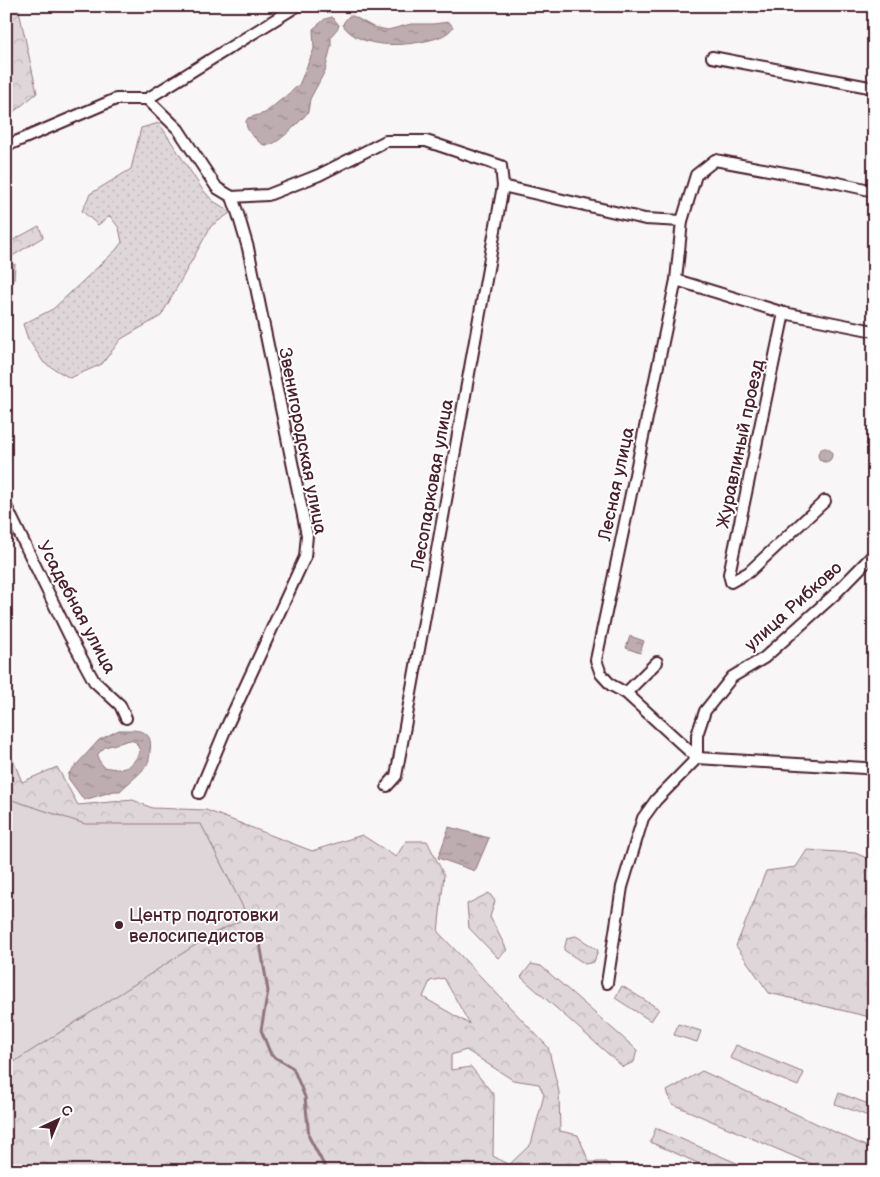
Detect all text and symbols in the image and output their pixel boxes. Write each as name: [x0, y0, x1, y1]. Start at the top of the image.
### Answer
street label: Звенигородская улица: [274, 346, 331, 537]
street label: Журавлиный проезд: [712, 358, 769, 531]
street label: Лесопарковая улица: [407, 397, 458, 574]
street label: Лесная улица: [594, 425, 639, 544]
street label: Усадебная улица: [33, 537, 121, 678]
street label: улица Рибково: [740, 557, 846, 655]
place label: Центр подготовки велосипедистов: [129, 905, 279, 947]
marker: Центр подготовки велосипедистов: [113, 919, 125, 931]
north arrow: [32, 1094, 82, 1144]
text: С: [57, 1102, 76, 1121]

